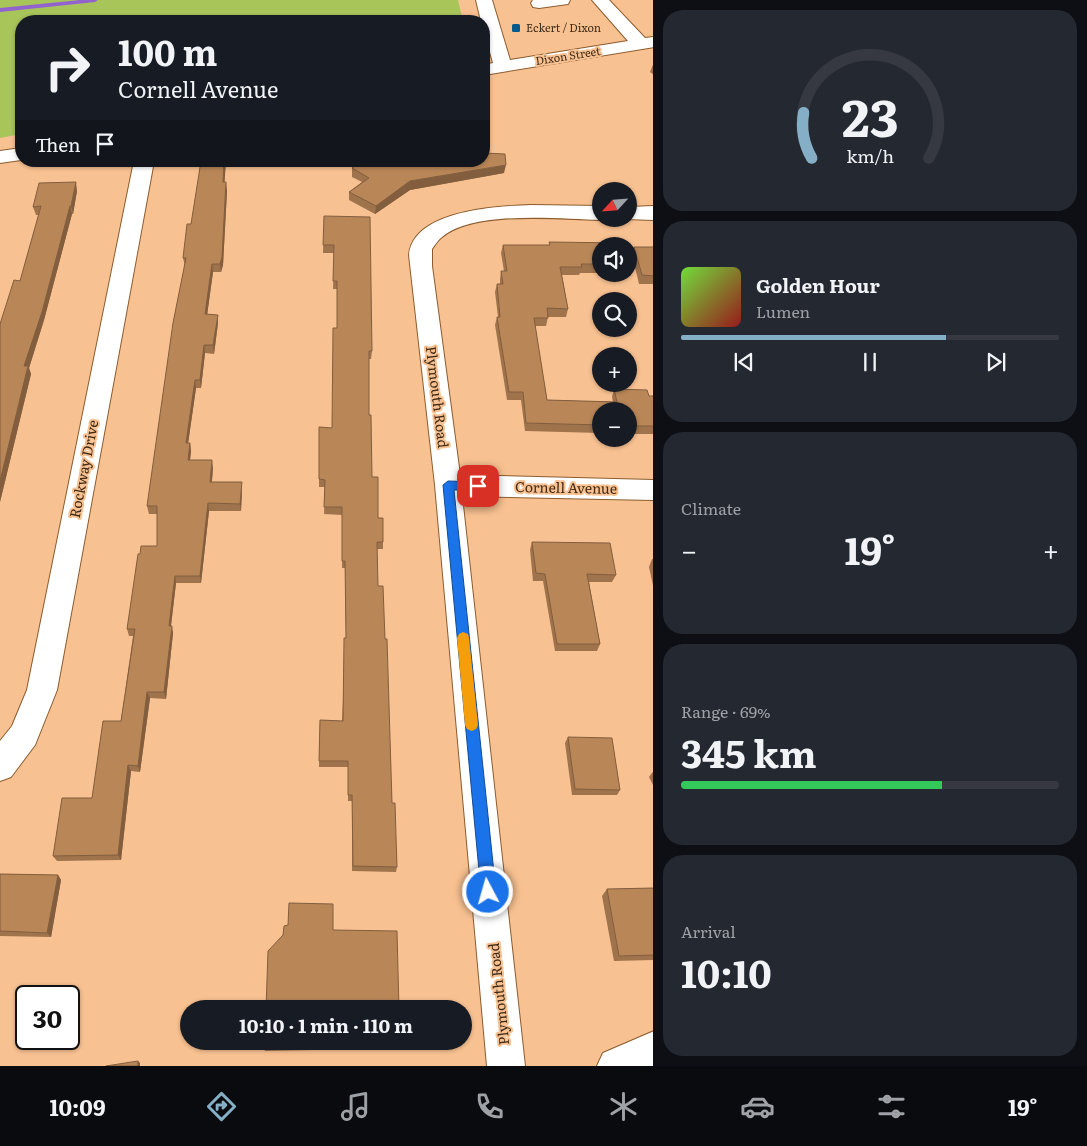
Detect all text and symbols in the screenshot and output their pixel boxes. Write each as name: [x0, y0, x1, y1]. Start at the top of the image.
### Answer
place label: Eckert / Dixon: [526, 19, 601, 35]
marker: Eckert / Dixon: [510, 22, 522, 34]
text: 100 m: [118, 25, 218, 77]
icon: right: [35, 35, 100, 100]
street label: Dixon Street: [534, 42, 602, 68]
text: Cornell Avenue: [118, 72, 278, 105]
text: 23: [842, 76, 898, 153]
text: Then: [35, 130, 81, 158]
icon: arrive: [91, 130, 119, 158]
text: km/h: [846, 142, 894, 169]
north arrow: [592, 182, 638, 228]
map controls: [592, 182, 637, 447]
button: sound: [592, 237, 637, 282]
text: Golden Hour: [756, 271, 880, 299]
button: search: [592, 292, 637, 337]
text: Lumen: [756, 299, 810, 323]
street label: Plymouth Road: [422, 345, 454, 449]
button: +: [592, 347, 637, 392]
icon: previous: [730, 348, 758, 376]
icon: pause: [856, 348, 884, 376]
icon: next: [982, 348, 1010, 376]
button: −: [592, 402, 637, 447]
street label: Rockway Drive: [64, 418, 102, 520]
pin: [457, 465, 499, 507]
icon: arrive: [464, 472, 492, 500]
street label: Cornell Avenue: [515, 476, 617, 498]
text: Climate: [681, 496, 741, 520]
text: 19°: [845, 520, 896, 577]
text: −: [681, 528, 697, 570]
text: +: [1043, 528, 1059, 570]
text: Range · 69%: [681, 699, 771, 723]
text: 345 km: [681, 723, 817, 780]
position arrow: [461, 865, 513, 917]
text: Arrival: [681, 919, 736, 943]
street label: Plymouth Road: [483, 942, 513, 1046]
text: 10:10: [681, 943, 772, 1000]
speed limit sign: 30: [15, 985, 80, 1050]
text: 10:10 · 1 min · 110 m: [239, 1011, 413, 1039]
icon: directions: [204, 1089, 239, 1124]
icon: music: [338, 1089, 373, 1124]
icon: phone: [472, 1089, 507, 1124]
icon: climate: [606, 1089, 641, 1124]
icon: car: [740, 1089, 775, 1124]
icon: filters: [874, 1089, 909, 1124]
text: 10:09: [49, 1090, 106, 1123]
text: 19°: [1008, 1090, 1037, 1123]

